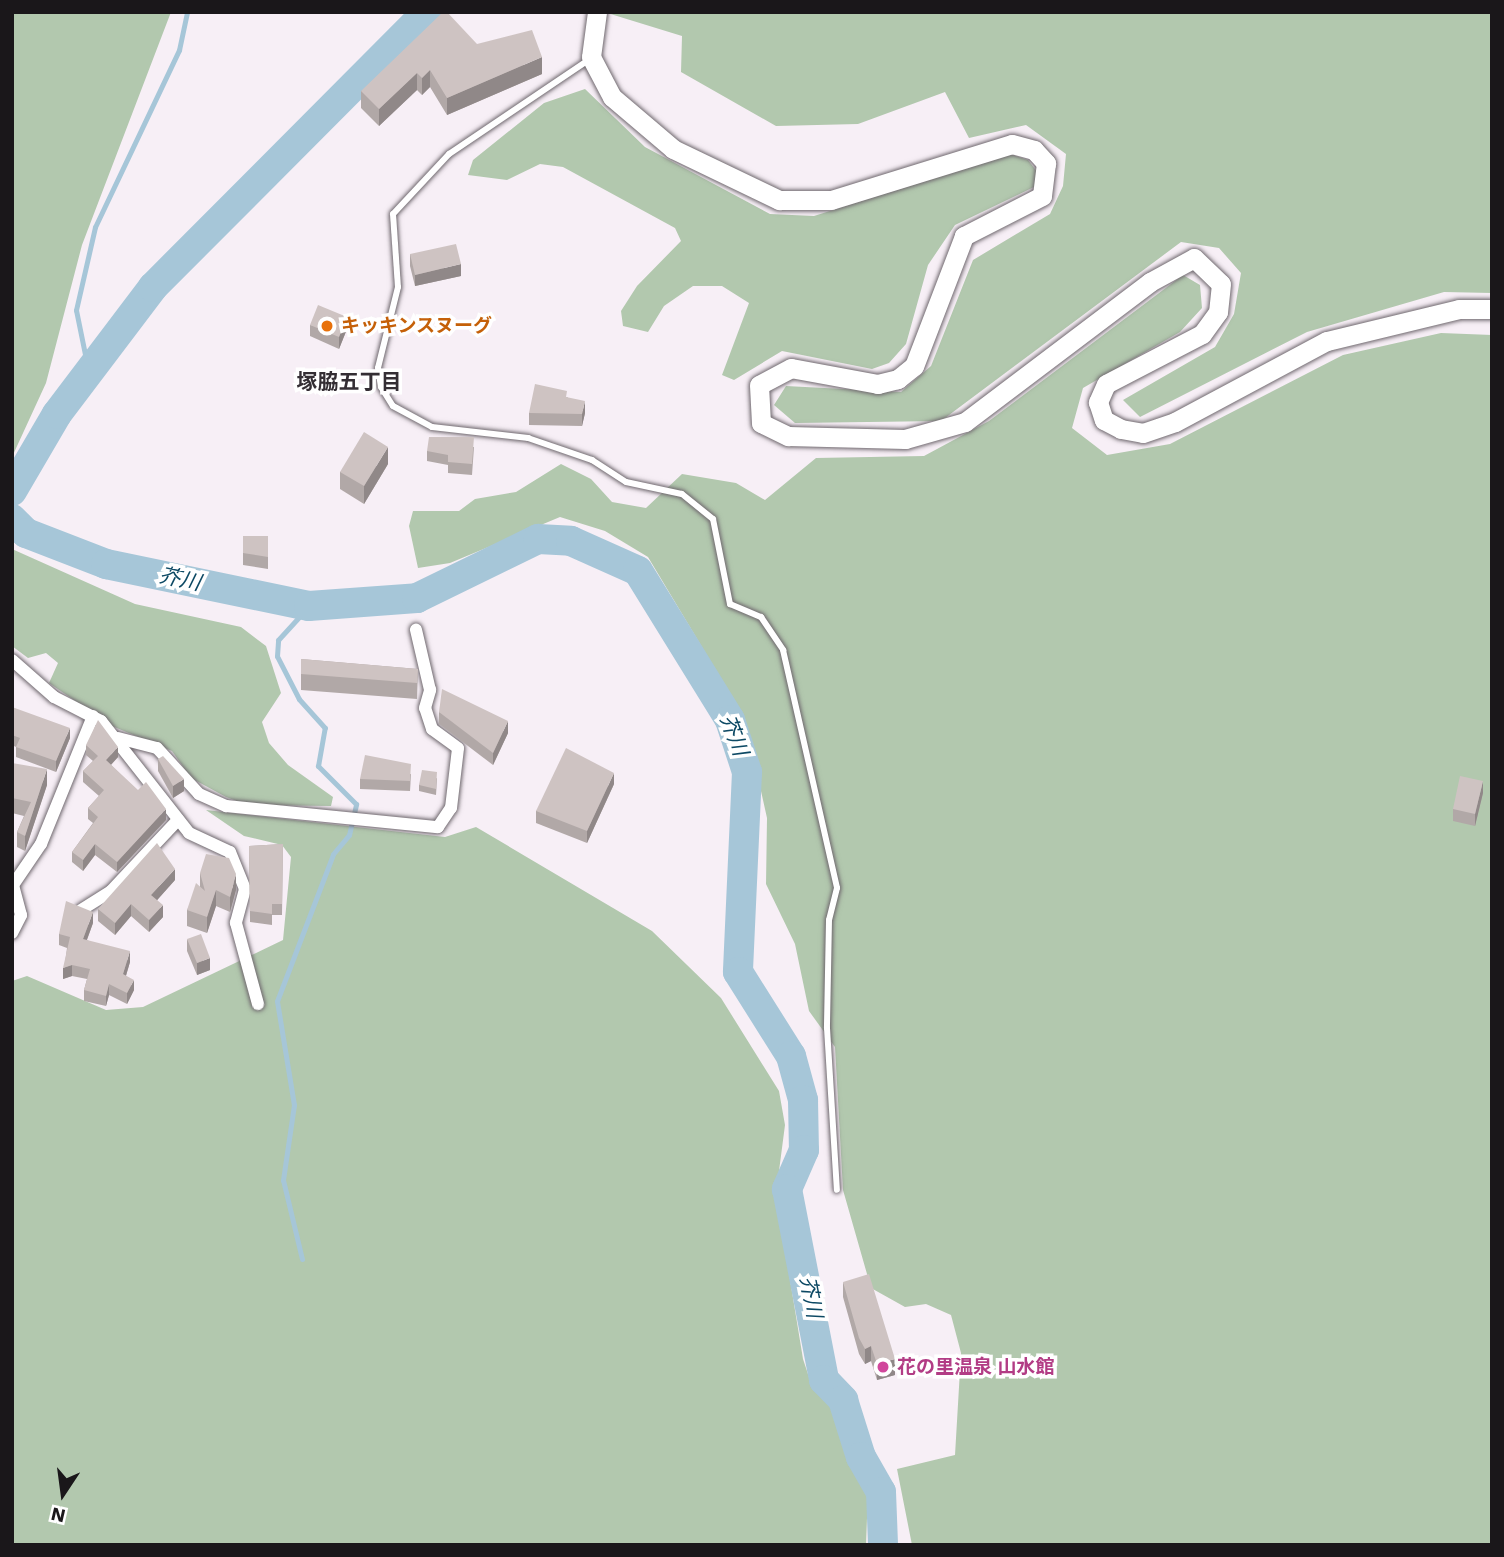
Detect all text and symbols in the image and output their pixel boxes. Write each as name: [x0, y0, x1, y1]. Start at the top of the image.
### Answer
place label: キッキンスヌーグ: [341, 315, 493, 337]
marker: キッキンスヌーグ: [319, 318, 335, 334]
district label: 塚脇五丁目: [297, 369, 401, 395]
water label: 芥川: [157, 562, 203, 596]
water label: 芥川: [715, 711, 753, 759]
water label: 芥川: [795, 1274, 827, 1320]
place label: 花の里温泉 山水館: [897, 1356, 1054, 1378]
marker: 花の里温泉 山水館: [875, 1359, 891, 1375]
north arrow: [28, 1459, 98, 1529]
text: N: [49, 1502, 68, 1528]

